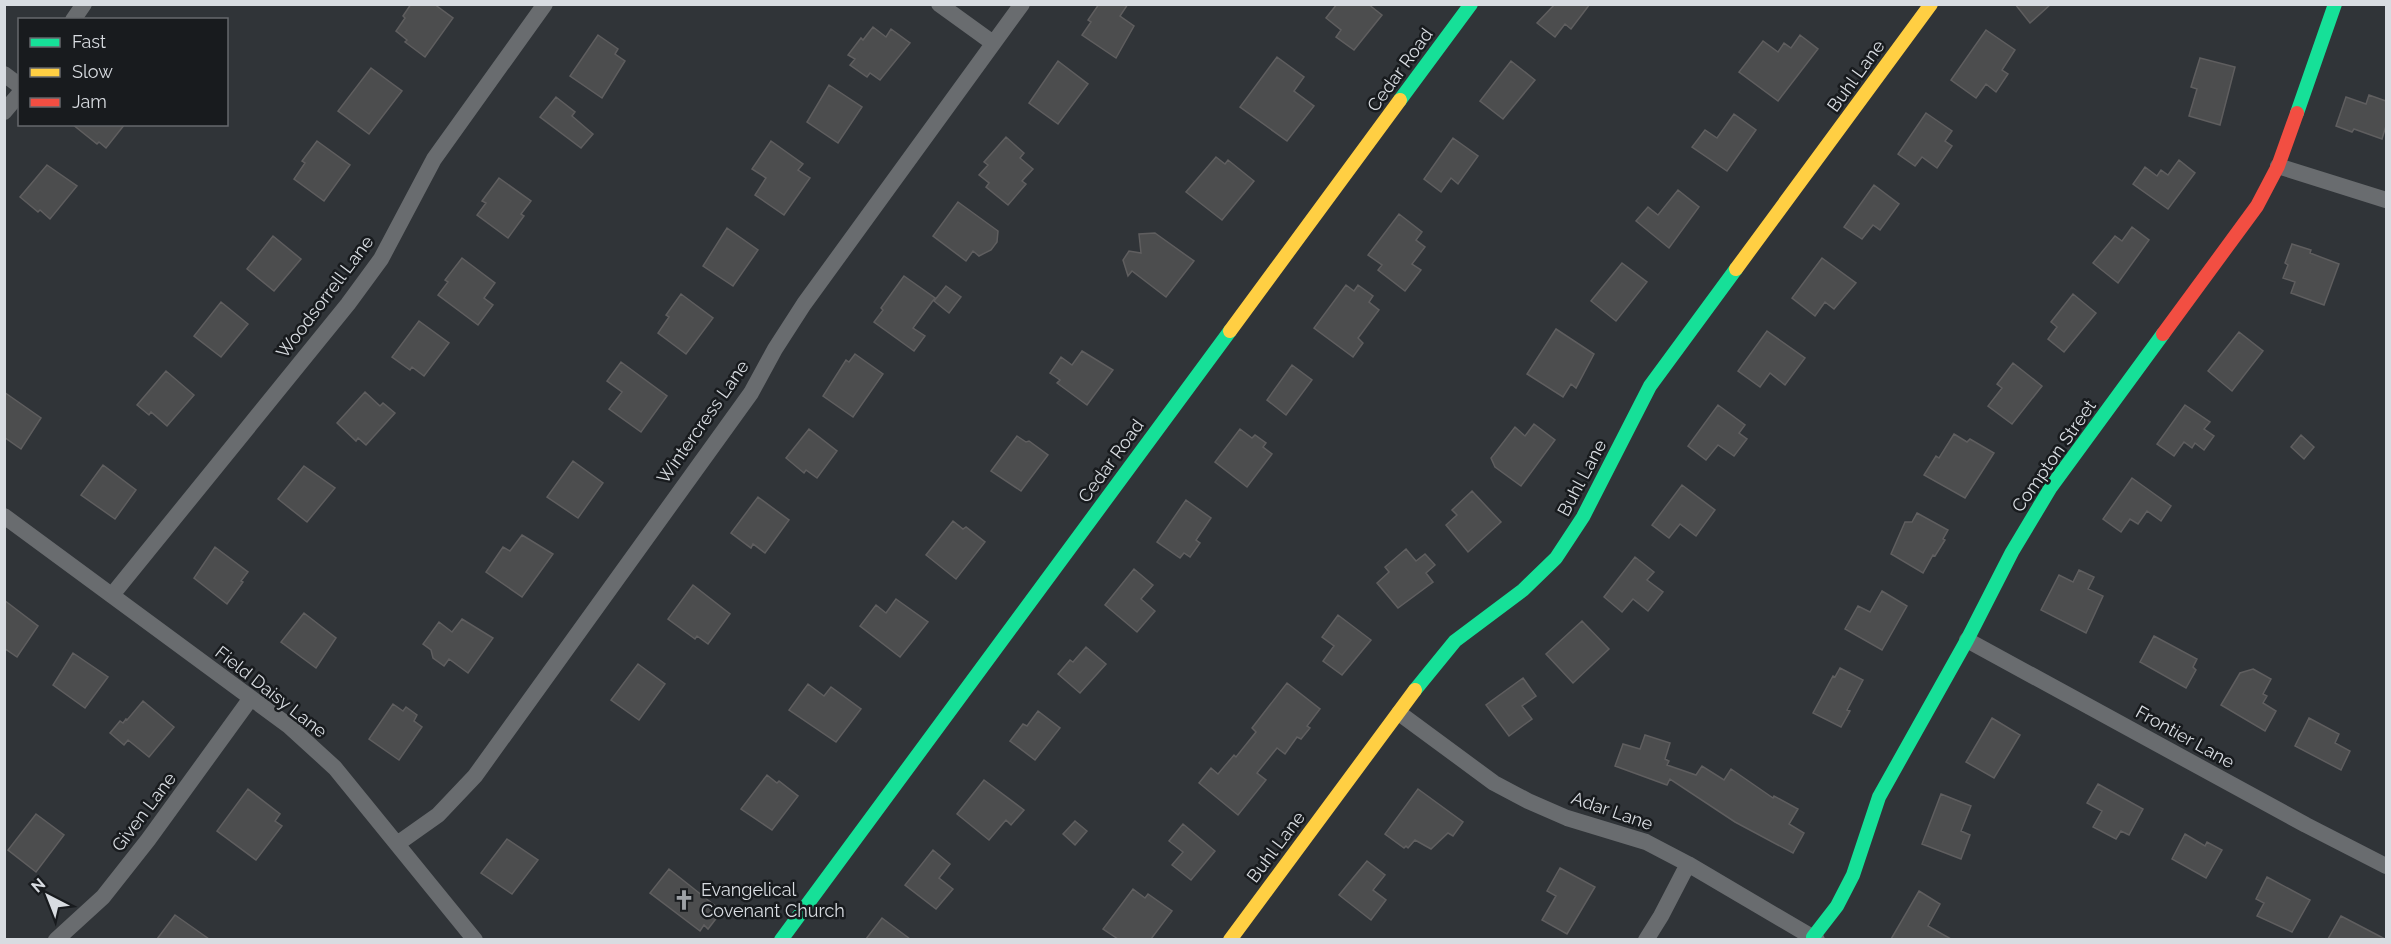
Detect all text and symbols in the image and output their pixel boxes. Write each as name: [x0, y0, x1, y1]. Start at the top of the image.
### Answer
legend: [18, 18, 228, 126]
street label: Cedar Road: [1362, 24, 1437, 115]
text: Fast: [72, 31, 106, 52]
street label: Buhl Lane: [1823, 35, 1889, 116]
text: Slow: [72, 61, 113, 82]
text: Jam: [72, 91, 107, 112]
street label: Woodsorrell Lane: [272, 231, 378, 362]
street label: Wintercress Lane: [652, 356, 753, 487]
street label: Compton Street: [2007, 396, 2100, 516]
street label: Cedar Road: [1073, 415, 1148, 506]
street label: Buhl Lane: [1553, 436, 1611, 520]
street label: Field Daisy Lane: [211, 641, 332, 742]
street label: Frontier Lane: [2132, 701, 2239, 772]
street label: Given Lane: [107, 768, 180, 855]
street label: Adar Lane: [1569, 787, 1656, 834]
street label: Buhl Lane: [1242, 807, 1309, 886]
north arrow: [18, 866, 78, 926]
text: N: [27, 874, 49, 896]
place label: Evangelical Covenant Church: [701, 879, 845, 921]
church icon: Evangelical Covenant Church: [672, 888, 696, 912]

